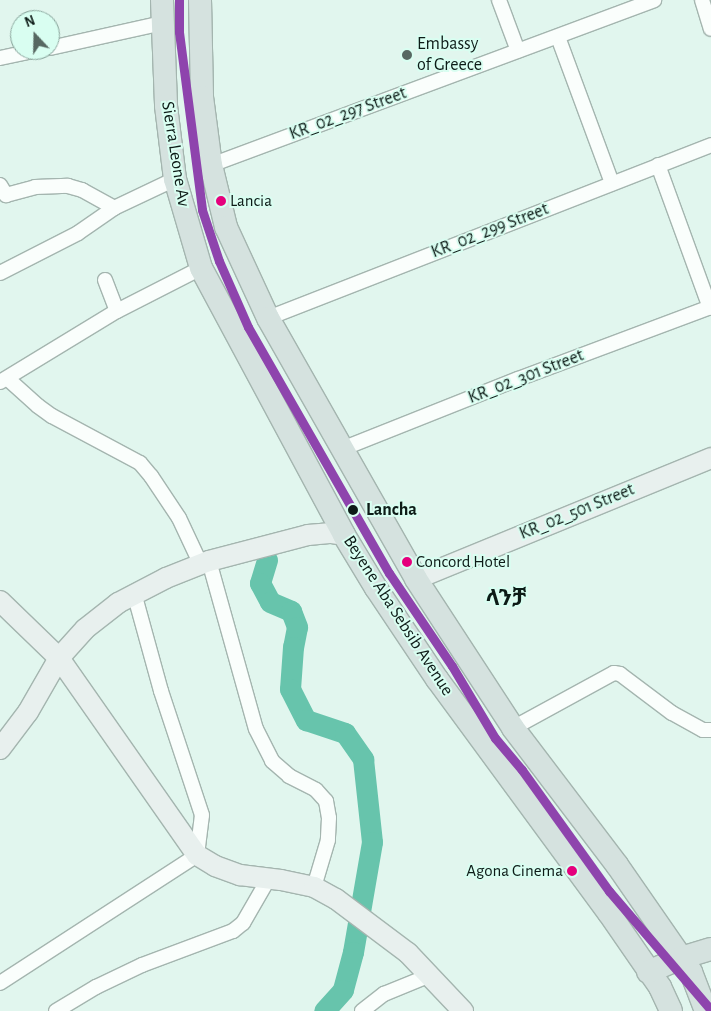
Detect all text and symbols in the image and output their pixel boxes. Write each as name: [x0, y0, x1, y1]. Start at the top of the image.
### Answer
north arrow: [10, 10, 60, 60]
text: N: [23, 14, 37, 30]
place label: Embassy of Greece: [417, 34, 482, 76]
marker: Embassy of Greece: [401, 49, 413, 61]
street label: KR_02_297 Street: [286, 83, 410, 145]
street label: Sierra Leone Av: [156, 100, 194, 208]
place label: Lancia: [230, 191, 272, 211]
marker: Lancia: [216, 196, 226, 206]
street label: KR_02_299 Street: [428, 199, 552, 263]
street label: KR_02_301 Street: [465, 345, 587, 409]
street label: KR_02_501 Street: [516, 479, 638, 545]
place label: Lancha: [366, 499, 417, 521]
marker: Lancha: [344, 501, 362, 519]
street label: Beyene Aba Sebsib Avenue: [338, 532, 458, 700]
place label: Concord Hotel: [416, 552, 510, 572]
marker: Concord Hotel: [402, 557, 412, 567]
district label: ላንቻ: [486, 586, 526, 612]
place label: Agona Cinema: [466, 861, 563, 881]
marker: Agona Cinema: [567, 866, 577, 876]

